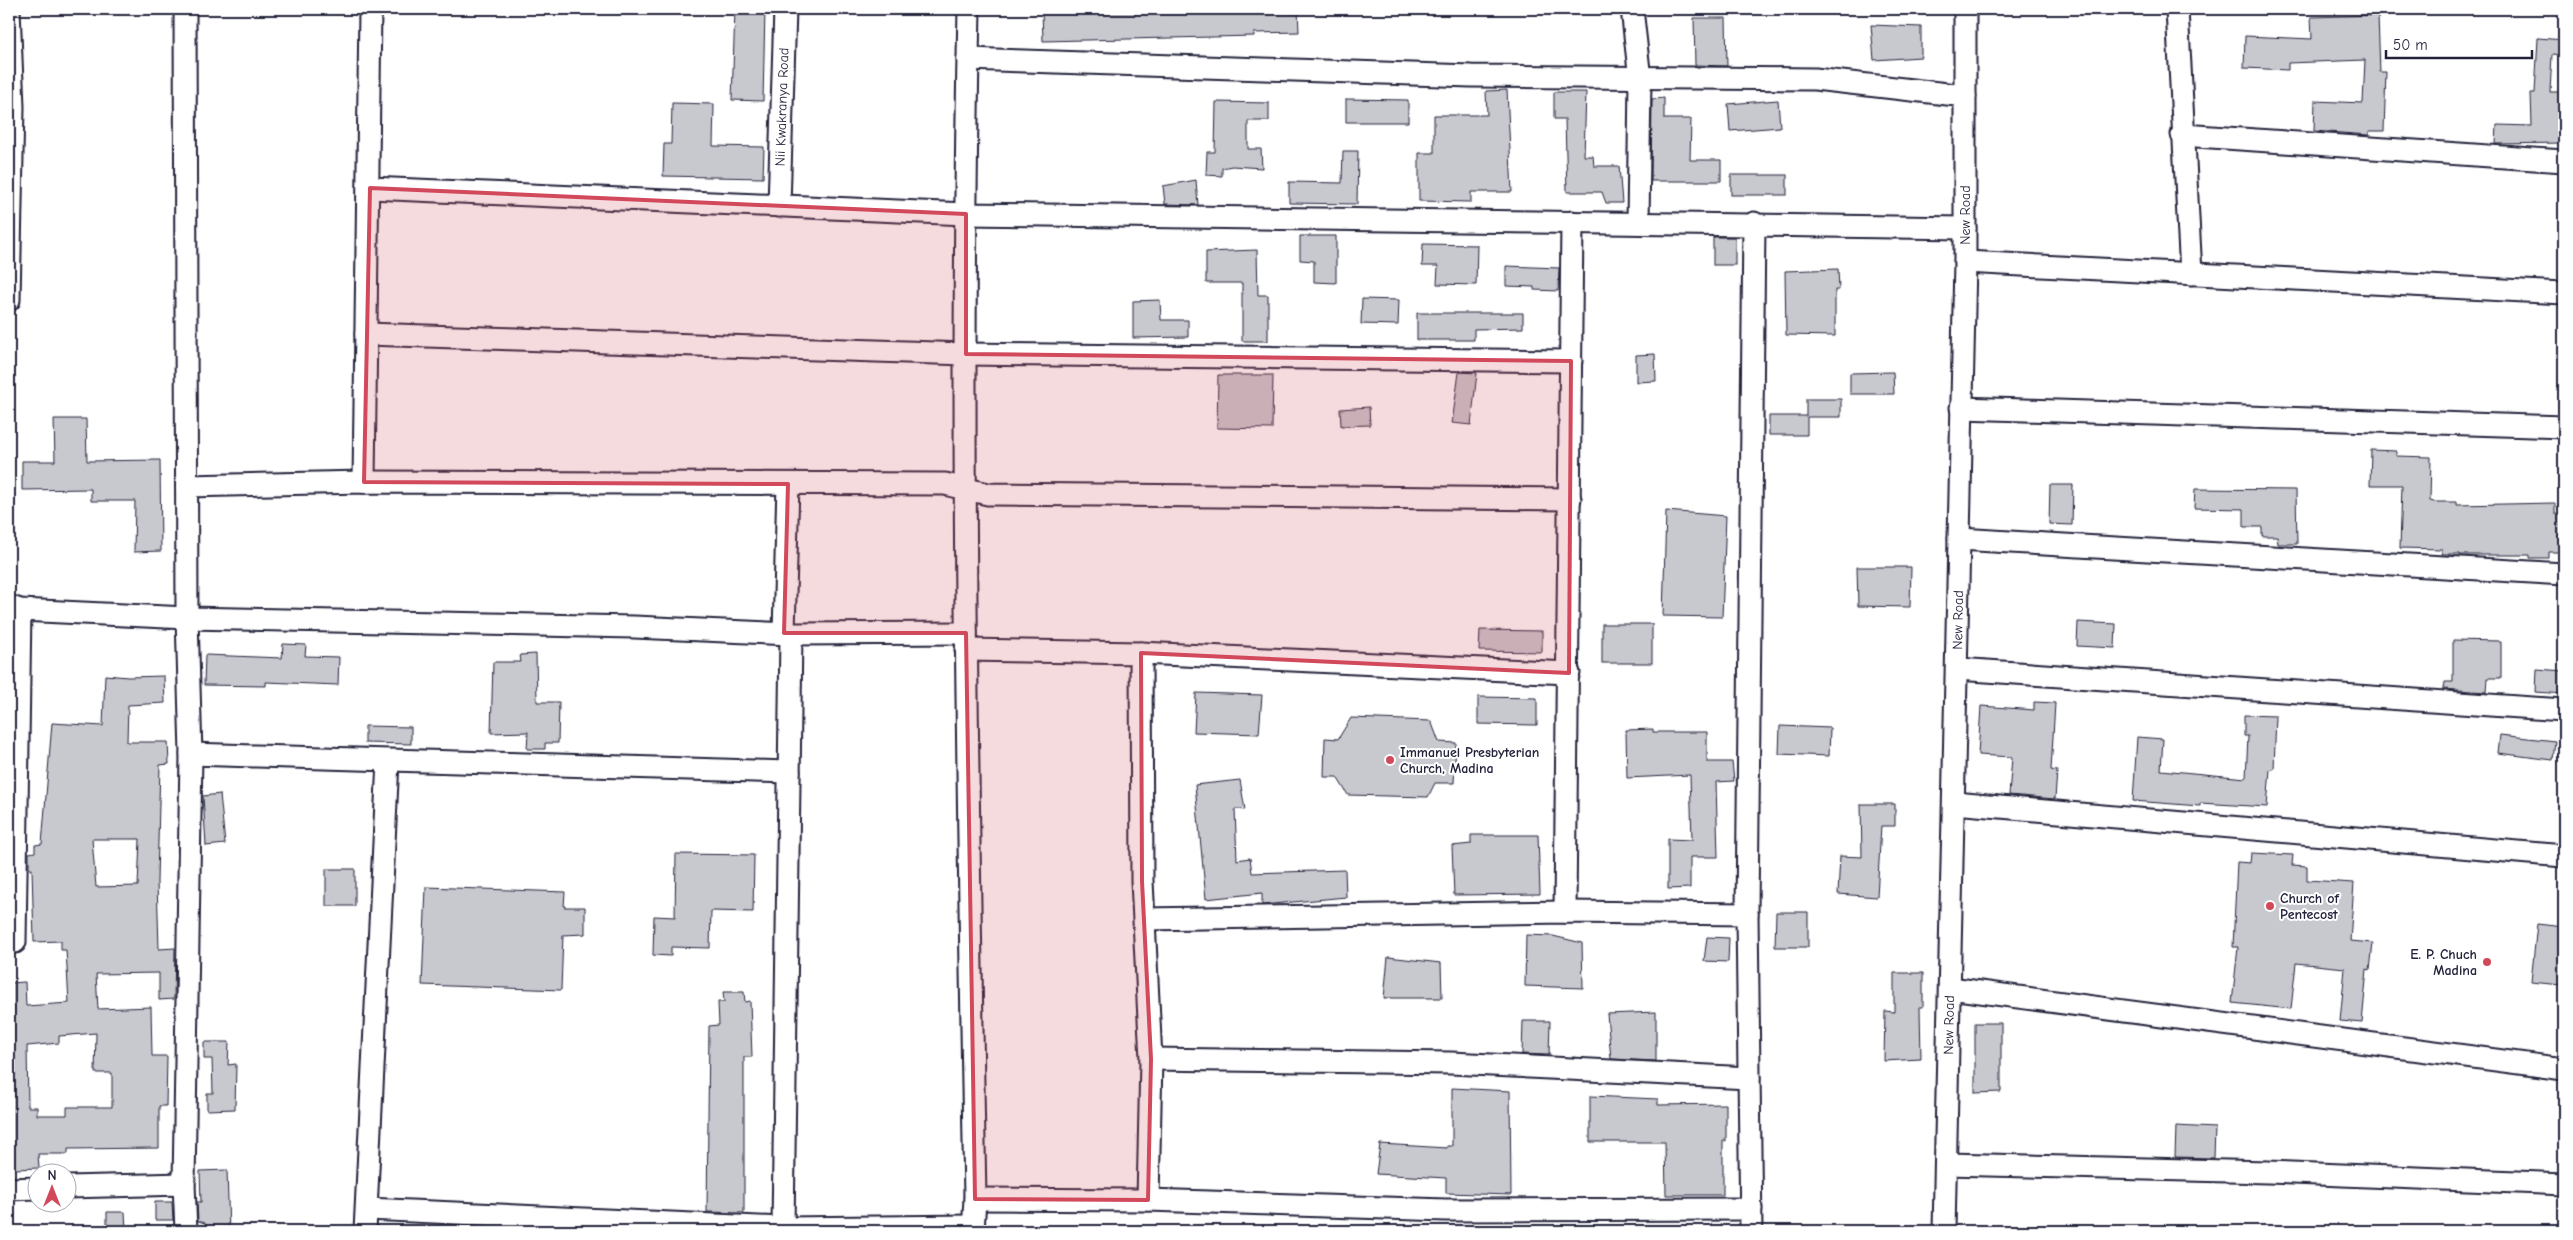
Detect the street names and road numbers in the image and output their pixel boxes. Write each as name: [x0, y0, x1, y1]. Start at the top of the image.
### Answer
street label: Nii Kwakranya Road: [771, 47, 793, 167]
street label: New Road: [1957, 185, 1974, 245]
street label: New Road: [1949, 590, 1967, 650]
street label: New Road: [1940, 995, 1958, 1055]

